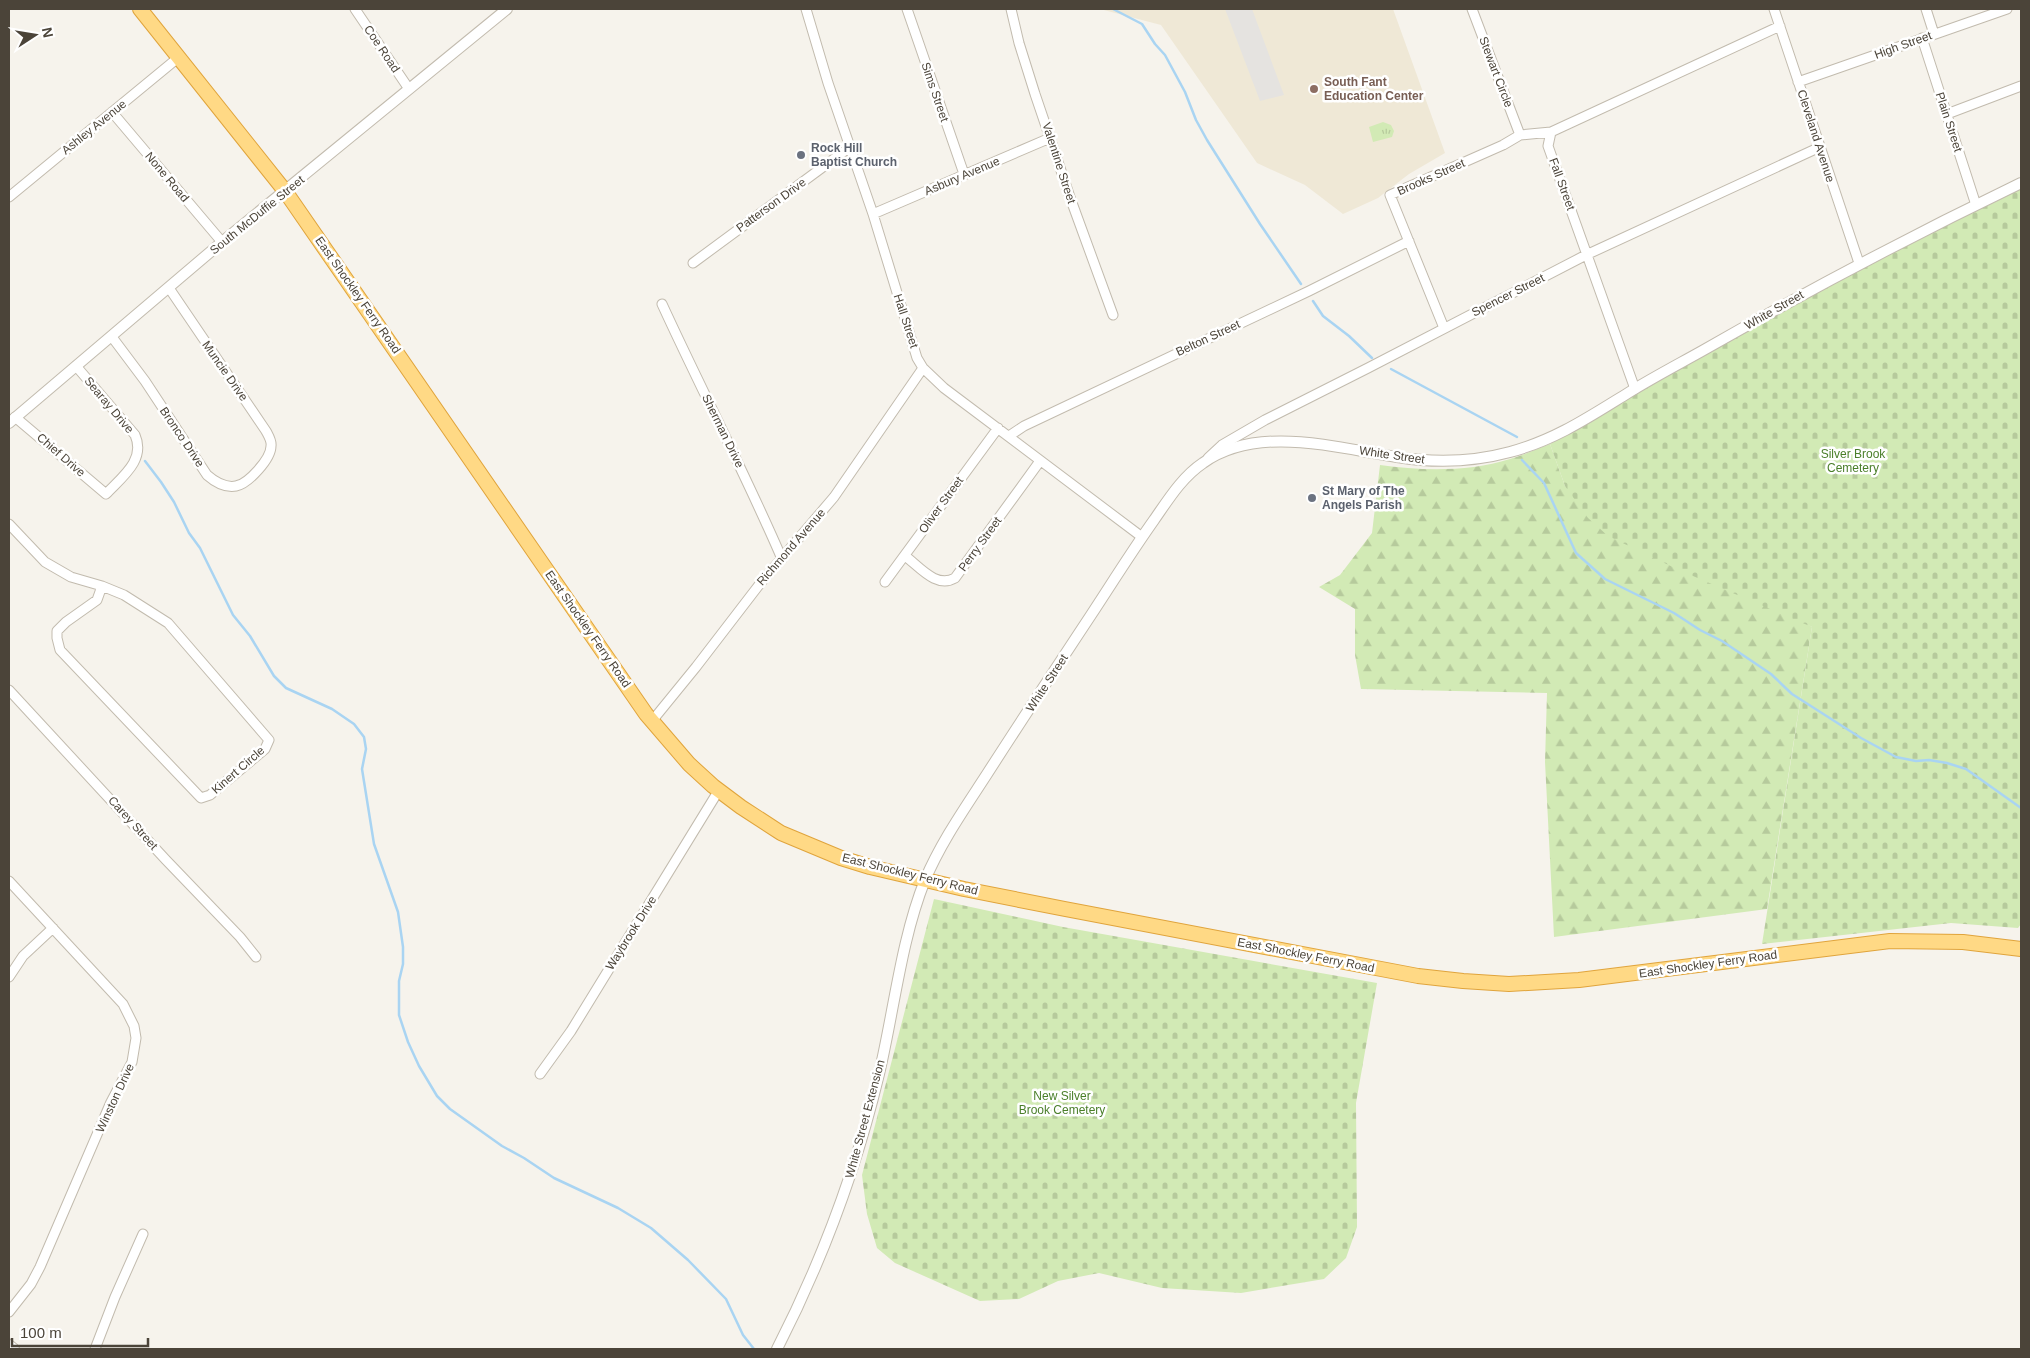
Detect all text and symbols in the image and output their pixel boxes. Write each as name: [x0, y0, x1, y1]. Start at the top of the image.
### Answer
north arrow: [10, 10, 60, 60]
street label: Coe Road: [361, 23, 403, 75]
text: N: [39, 26, 57, 39]
street label: High Street: [1872, 28, 1934, 62]
street label: Stewart Circle: [1476, 35, 1516, 110]
street label: Sims Street: [918, 60, 952, 124]
place label: South Fant Education Center: [1324, 75, 1424, 103]
marker: South Fant Education Center: [1308, 83, 1320, 95]
street label: Cleveland Avenue: [1794, 88, 1838, 184]
street label: Plain Street: [1933, 90, 1965, 154]
street label: Ashley Avenue: [59, 96, 129, 157]
street label: Valentine Street: [1039, 121, 1079, 206]
place label: Rock Hill Baptist Church: [811, 141, 897, 169]
street label: None Road: [142, 149, 192, 205]
marker: Rock Hill Baptist Church: [795, 149, 807, 161]
street label: Asbury Avenue: [922, 154, 1002, 198]
street label: Brooks Street: [1395, 156, 1468, 198]
street label: Fall Street: [1546, 156, 1578, 213]
street label: South McDuffie Street: [207, 172, 307, 257]
street label: Patterson Drive: [733, 175, 809, 235]
street label: East Shockley Ferry Road: [312, 234, 404, 356]
street label: Spencer Street: [1469, 270, 1547, 319]
street label: White Street: [1742, 287, 1807, 333]
street label: Hall Street: [891, 292, 922, 350]
street label: Belton Street: [1174, 317, 1243, 359]
street label: Muncie Drive: [199, 338, 251, 404]
street label: Searay Drive: [81, 374, 137, 436]
street label: Sherman Drive: [699, 392, 747, 470]
street label: Bronco Drive: [157, 404, 207, 470]
street label: Chief Drive: [34, 430, 88, 480]
street label: White Street: [1358, 443, 1426, 467]
park label: Silver Brook Cemetery: [1821, 447, 1886, 475]
street label: Oliver Street: [916, 473, 967, 536]
place label: St Mary of The Angels Parish: [1322, 484, 1405, 512]
marker: St Mary of The Angels Parish: [1306, 492, 1318, 504]
street label: Richmond Avenue: [754, 505, 828, 588]
street label: Perry Street: [956, 513, 1005, 574]
street label: East Shockley Ferry Road: [542, 568, 634, 690]
street label: White Street: [1023, 651, 1071, 715]
street label: Kinert Circle: [209, 743, 267, 797]
street label: Carey Street: [105, 793, 161, 853]
street label: East Shockley Ferry Road: [841, 850, 979, 898]
street label: Waybrook Drive: [603, 893, 660, 973]
street label: East Shockley Ferry Road: [1236, 935, 1376, 975]
street label: East Shockley Ferry Road: [1638, 947, 1778, 981]
street label: White Street Extension: [842, 1058, 888, 1180]
street label: Winston Drive: [93, 1061, 137, 1135]
park label: New Silver Brook Cemetery: [1019, 1089, 1105, 1117]
scale bar: [12, 1316, 149, 1348]
text: 100 m: [20, 1324, 62, 1341]

